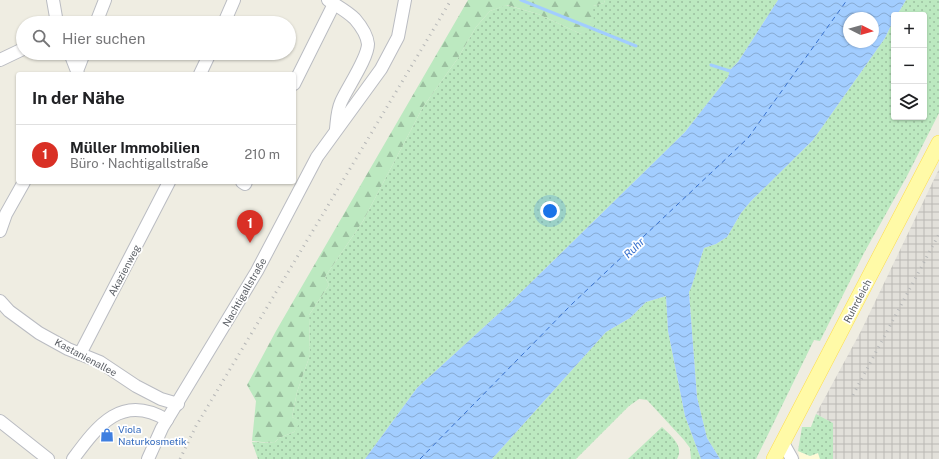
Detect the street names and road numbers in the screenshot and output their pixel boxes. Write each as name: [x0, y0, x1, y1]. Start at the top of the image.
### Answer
street label: Akazienweg: [106, 242, 142, 298]
street label: Nachtigallstraße: [219, 255, 269, 328]
street label: Ruhrdeich: [841, 277, 874, 325]
street label: Kastanienallee: [53, 336, 119, 379]

